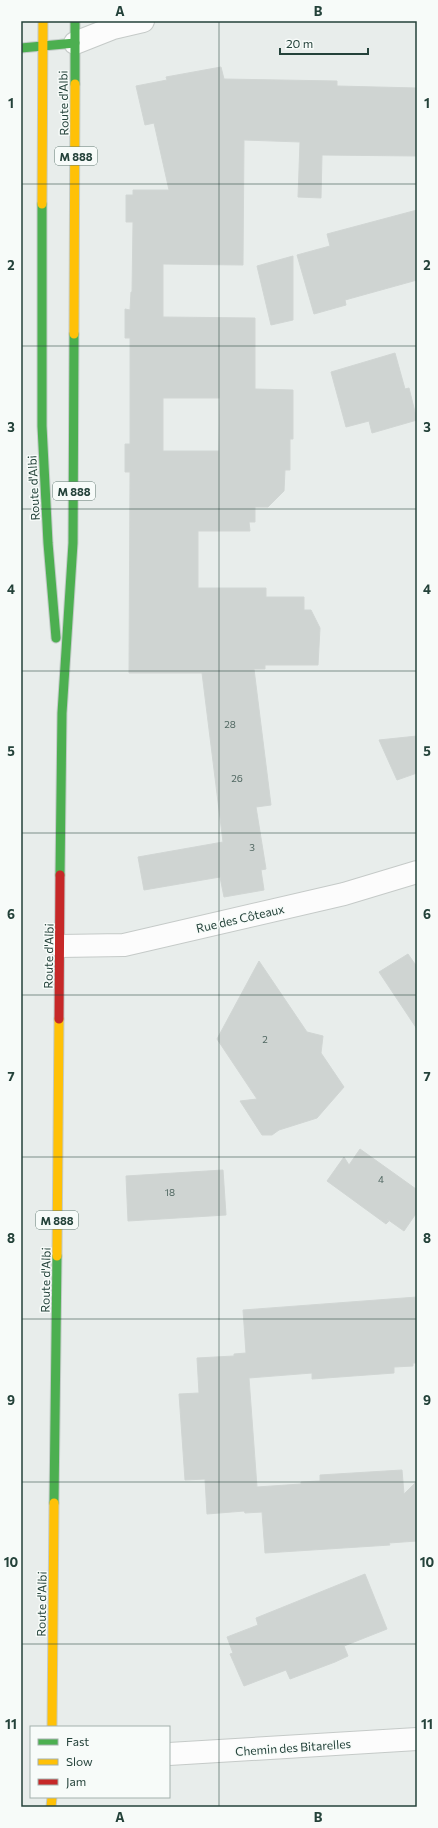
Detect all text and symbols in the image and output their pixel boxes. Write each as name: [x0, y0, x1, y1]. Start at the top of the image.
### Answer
text: A: [115, 3, 125, 19]
text: B: [314, 3, 323, 19]
scale bar: [280, 30, 368, 56]
text: 20 m: [286, 36, 313, 50]
street label: Route d'Albi: [55, 70, 71, 136]
text: 1: [8, 95, 14, 111]
text: 1: [424, 95, 430, 111]
road number: M 888: [55, 147, 97, 165]
text: 2: [7, 257, 15, 273]
text: 2: [423, 257, 431, 273]
text: 3: [7, 419, 15, 435]
text: 3: [423, 419, 431, 435]
street label: Route d'Albi: [24, 455, 42, 521]
road number: M 888: [53, 482, 95, 500]
text: 4: [7, 581, 15, 597]
text: 4: [423, 581, 431, 597]
house number: 28: [224, 718, 236, 730]
text: 5: [7, 743, 15, 759]
text: 5: [423, 743, 431, 759]
house number: 26: [231, 772, 243, 784]
house number: 3: [249, 841, 255, 853]
street label: Rue des Côteaux: [195, 901, 286, 935]
text: 6: [7, 906, 15, 922]
text: 6: [423, 906, 431, 922]
street label: Route d'Albi: [40, 923, 56, 989]
house number: 2: [262, 1033, 268, 1045]
text: 7: [7, 1068, 15, 1084]
text: 7: [423, 1068, 431, 1084]
house number: 4: [378, 1173, 384, 1185]
house number: 18: [165, 1186, 175, 1198]
road number: M 888: [36, 1211, 78, 1229]
text: 8: [7, 1230, 15, 1246]
text: 8: [423, 1230, 431, 1246]
street label: Route d'Albi: [37, 1247, 53, 1313]
text: 9: [7, 1392, 15, 1408]
text: 9: [423, 1392, 431, 1408]
text: 10: [4, 1554, 19, 1570]
text: 10: [420, 1554, 435, 1570]
street label: Route d'Albi: [33, 1571, 49, 1637]
text: 11: [5, 1716, 17, 1732]
text: 11: [421, 1716, 433, 1732]
legend: [30, 1726, 170, 1798]
text: Fast: [66, 1734, 89, 1748]
street label: Chemin des Bitarelles: [235, 1736, 351, 1758]
text: Slow: [66, 1754, 93, 1768]
text: Jam: [66, 1774, 86, 1789]
text: A: [115, 1809, 125, 1825]
text: B: [314, 1809, 323, 1825]

